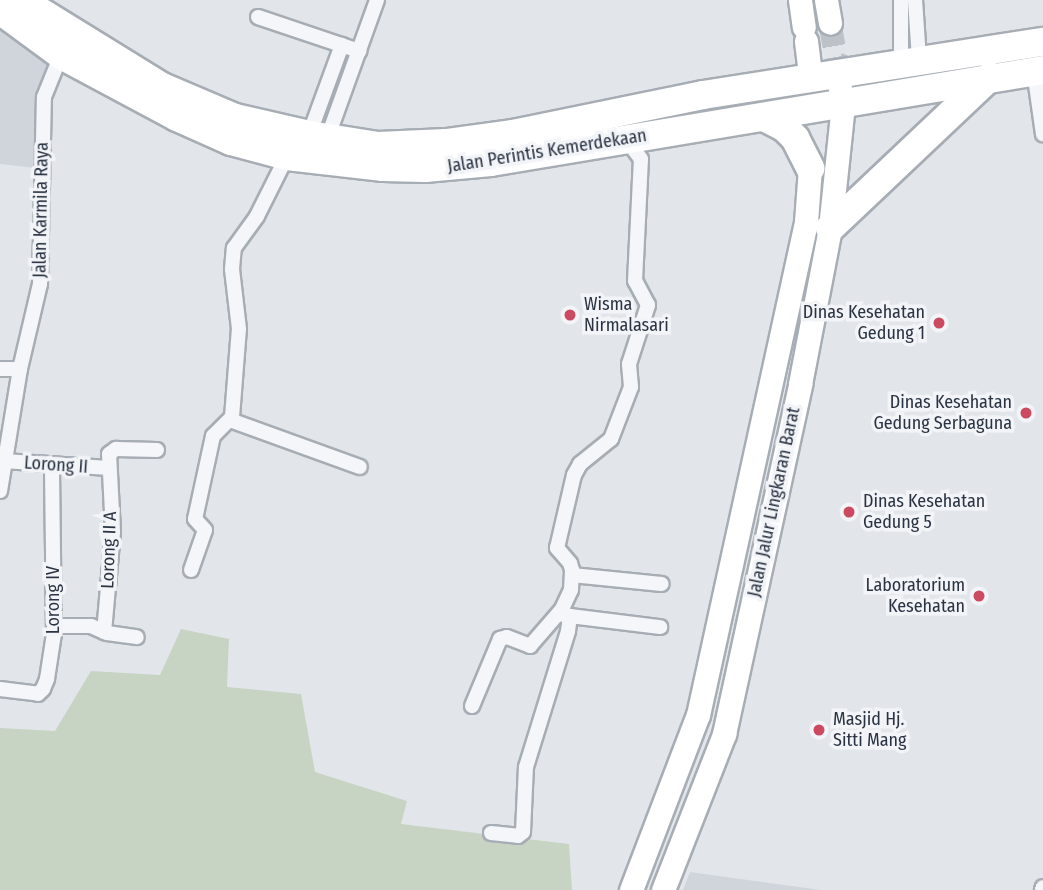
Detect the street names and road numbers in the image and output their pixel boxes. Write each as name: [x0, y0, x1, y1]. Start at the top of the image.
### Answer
street label: Jalan Perintis Kemerdekaan: [446, 125, 648, 177]
street label: Jalan Karmila Raya: [29, 142, 53, 278]
street label: Jalan Jalur Lingkaran Barat: [743, 405, 805, 599]
street label: Lorong II: [23, 452, 89, 478]
street label: Lorong II A: [97, 511, 121, 589]
street label: Lorong IV: [42, 566, 64, 634]

